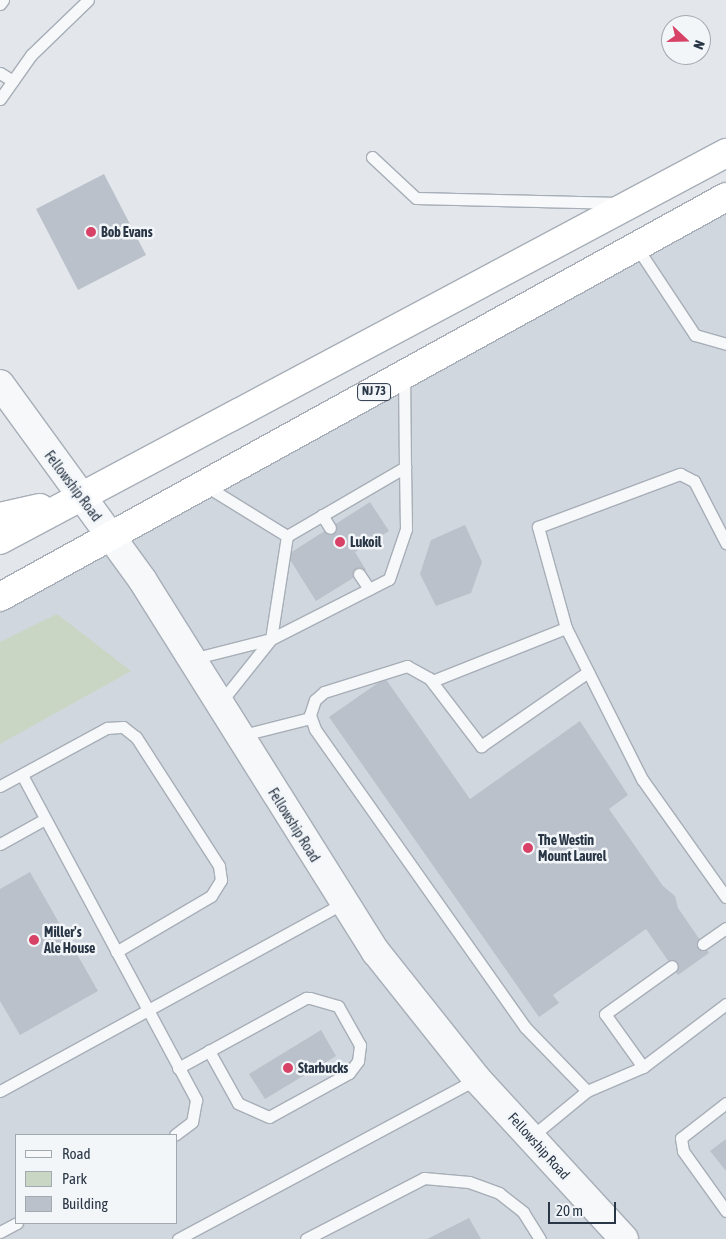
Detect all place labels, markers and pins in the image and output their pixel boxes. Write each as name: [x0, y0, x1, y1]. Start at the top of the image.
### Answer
place label: Bob Evans: [101, 224, 153, 240]
marker: Bob Evans: [85, 226, 97, 238]
place label: Lukoil: [350, 534, 382, 550]
marker: Lukoil: [334, 536, 346, 548]
place label: The Westin Mount Laurel: [538, 832, 606, 864]
marker: The Westin Mount Laurel: [522, 842, 534, 854]
place label: Miller's Ale House: [44, 924, 95, 956]
marker: Miller's Ale House: [28, 934, 40, 946]
place label: Starbucks: [298, 1060, 348, 1076]
marker: Starbucks: [282, 1062, 294, 1074]

